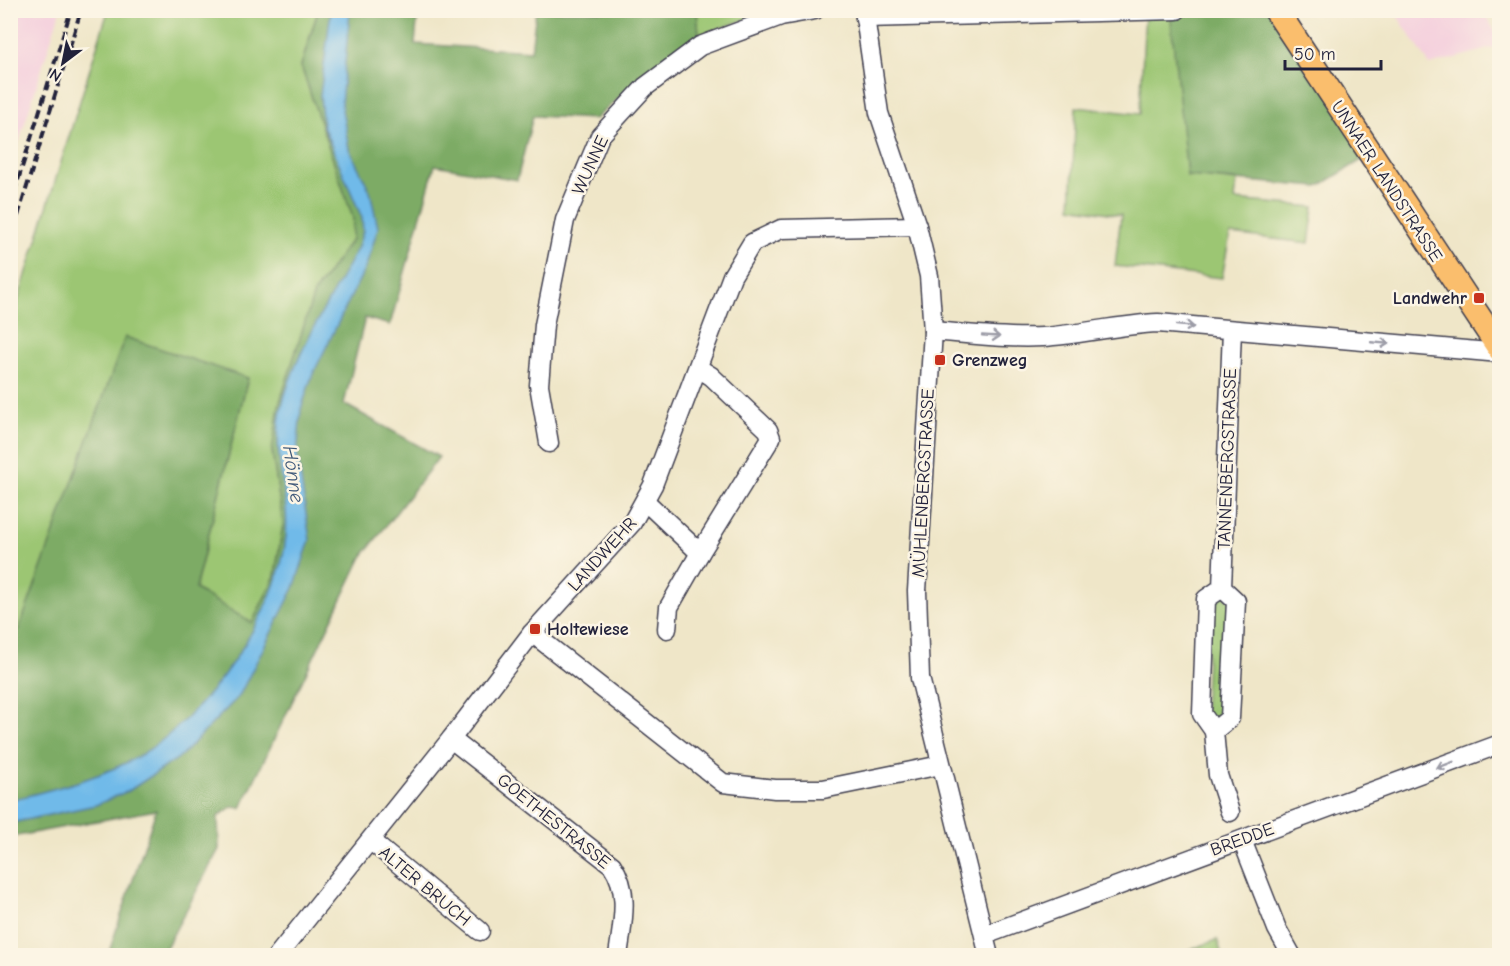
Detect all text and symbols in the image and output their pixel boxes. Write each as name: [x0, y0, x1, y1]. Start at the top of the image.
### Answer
north arrow: [33, 33, 93, 93]
scale bar: [1285, 33, 1381, 71]
text: 50 m: [1294, 44, 1336, 65]
text: N: [46, 64, 65, 85]
street label: UNNAER LANDSTRASSE: [1327, 97, 1447, 266]
street label: WUNNE: [568, 132, 613, 198]
place label: Landwehr: [1393, 288, 1468, 309]
marker: Landwehr: [1472, 291, 1486, 305]
one-way arrow: [1175, 321, 1195, 332]
one-way arrow: [981, 330, 1001, 341]
one-way arrow: [1369, 338, 1389, 349]
place label: Grenzweg: [952, 350, 1028, 371]
marker: Grenzweg: [933, 353, 947, 367]
street label: TANNENBERGSTRASSE: [1214, 368, 1241, 550]
street label: MÜHLENBERGSTRASSE: [908, 388, 939, 578]
water label: Hönne: [278, 444, 309, 504]
street label: LANDWEHR: [564, 513, 641, 596]
place label: Holtewiese: [547, 619, 629, 640]
marker: Holtewiese: [528, 622, 542, 636]
one-way arrow: [1436, 760, 1455, 771]
street label: GOETHESTRASSE: [493, 769, 615, 874]
street label: BREDDE: [1207, 818, 1277, 861]
street label: ALTER BRUCH: [375, 842, 475, 931]

